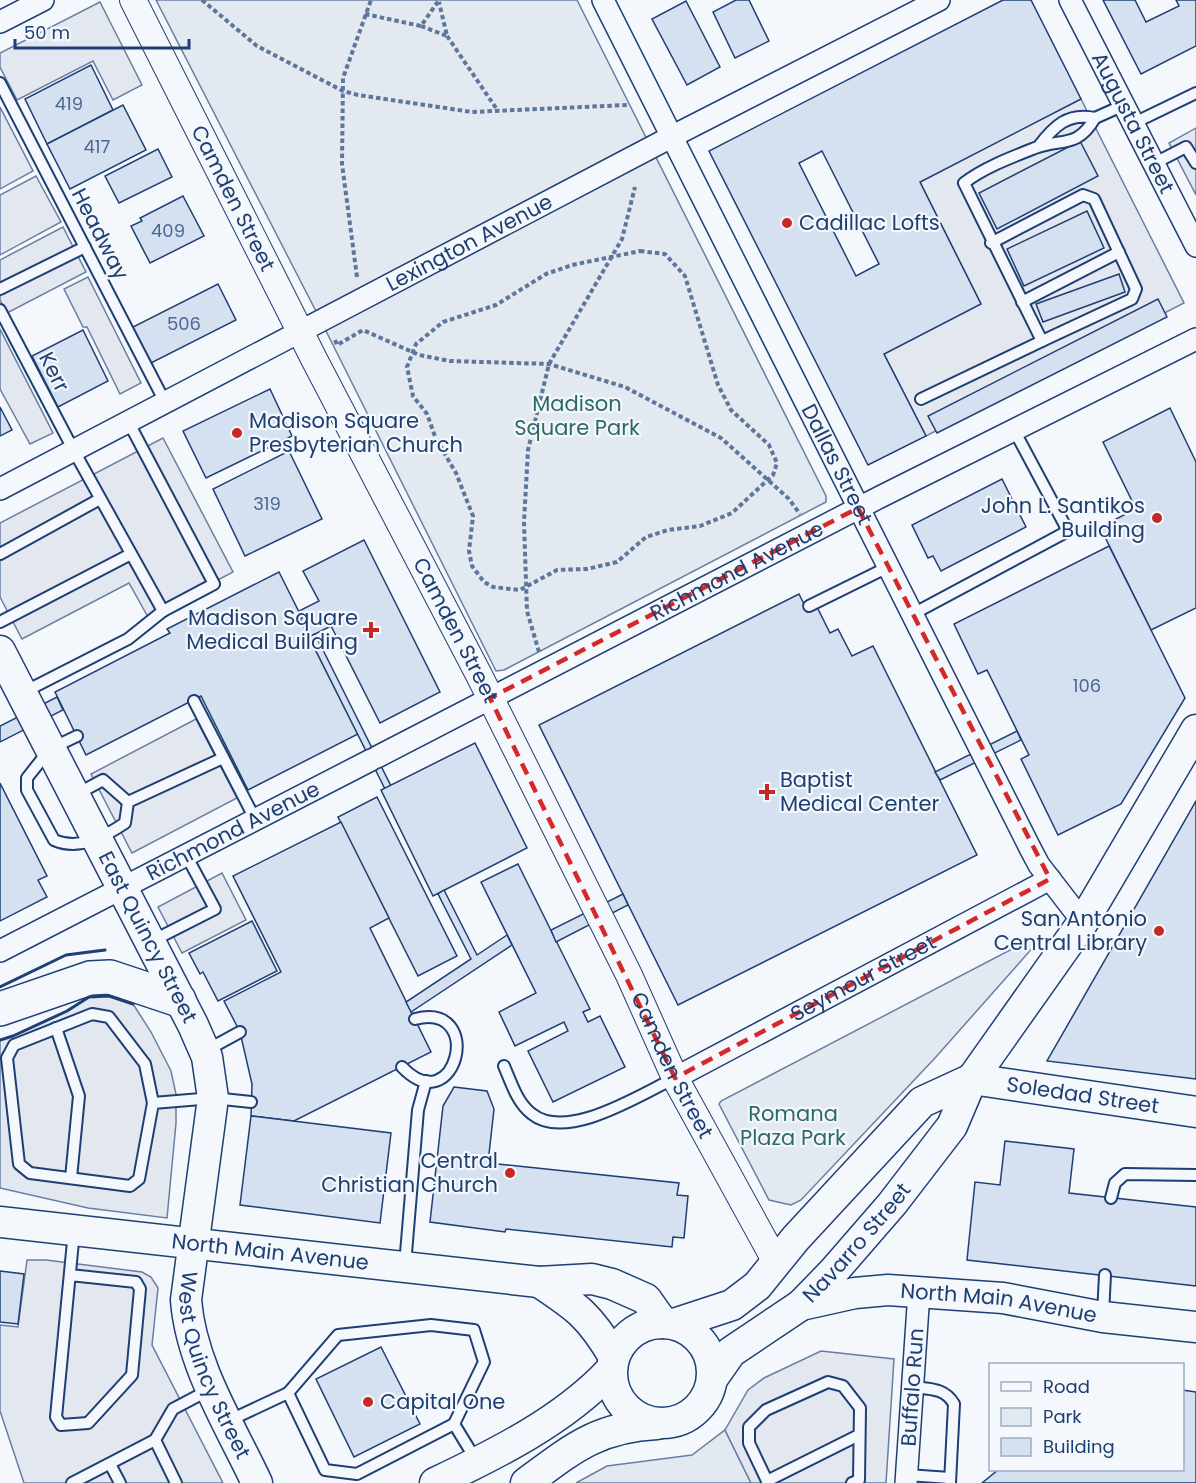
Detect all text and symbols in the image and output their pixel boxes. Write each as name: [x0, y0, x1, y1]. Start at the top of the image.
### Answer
scale bar: [15, 12, 189, 50]
text: 50 m: [24, 20, 70, 45]
street label: Augusta Street: [1085, 47, 1182, 198]
house number: 419: [55, 91, 83, 116]
street label: Camden Street: [184, 120, 282, 276]
house number: 417: [84, 134, 111, 159]
street label: Headway: [65, 183, 136, 285]
street label: Lexington Avenue: [381, 187, 557, 298]
place label: Cadillac Lofts: [799, 208, 940, 237]
marker: Cadillac Lofts: [780, 216, 794, 230]
house number: 409: [151, 218, 185, 243]
house number: 506: [167, 311, 201, 336]
street label: Kerr: [32, 347, 77, 397]
park label: Madison Square Park: [514, 389, 640, 442]
street label: Dallas Street: [795, 399, 880, 530]
place label: Madison Square Presbyterian Church: [249, 406, 463, 459]
marker: Madison Square Presbyterian Church: [230, 426, 244, 440]
house number: 319: [253, 491, 281, 516]
place label: John L. Santikos Building: [981, 491, 1145, 544]
marker: John L. Santikos Building: [1150, 511, 1164, 525]
street label: Richmond Avenue: [645, 514, 828, 627]
street label: Camden Street: [406, 552, 506, 708]
place label: Madison Square Medical Building: [186, 603, 358, 656]
marker: Madison Square Medical Building: [362, 621, 380, 639]
house number: 106: [1073, 673, 1101, 698]
place label: Baptist Medical Center: [780, 765, 940, 818]
street label: Richmond Avenue: [141, 774, 324, 887]
marker: Baptist Medical Center: [758, 783, 776, 801]
street label: East Quincy Street: [92, 846, 204, 1028]
place label: San Antonio Central Library: [994, 904, 1147, 957]
marker: San Antonio Central Library: [1152, 924, 1166, 938]
street label: Seymour Street: [785, 927, 941, 1028]
street label: Camden Street: [624, 987, 720, 1144]
street label: Soledad Street: [1005, 1069, 1161, 1120]
park label: Romana Plaza Park: [740, 1099, 846, 1152]
place label: Central Christian Church: [321, 1146, 498, 1199]
marker: Central Christian Church: [503, 1166, 517, 1180]
street label: Navarro Street: [796, 1176, 917, 1309]
street label: North Main Avenue: [170, 1226, 370, 1277]
street label: West Quincy Street: [172, 1269, 258, 1464]
street label: North Main Avenue: [899, 1276, 1100, 1330]
street label: Buffalo Run: [894, 1327, 931, 1447]
legend: [989, 1363, 1184, 1471]
text: Road: [1043, 1374, 1090, 1399]
place label: Capital One: [380, 1387, 505, 1416]
marker: Capital One: [361, 1395, 375, 1409]
text: Park: [1043, 1404, 1082, 1429]
text: Building: [1043, 1434, 1115, 1459]

